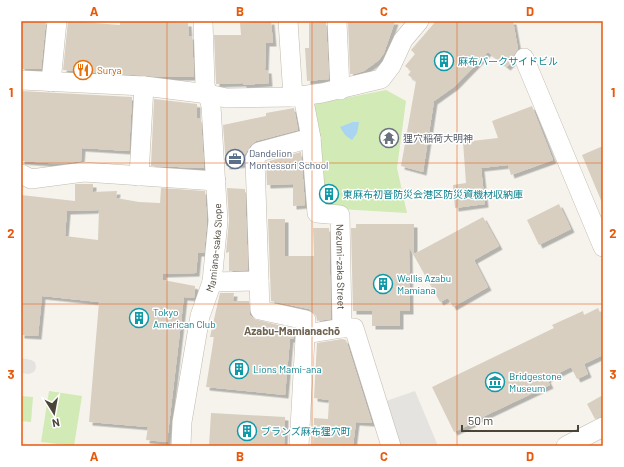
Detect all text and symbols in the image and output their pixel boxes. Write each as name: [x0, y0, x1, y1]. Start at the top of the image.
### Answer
text: A: [90, 3, 99, 19]
text: B: [236, 3, 244, 19]
text: C: [380, 3, 388, 19]
text: D: [526, 3, 534, 19]
building icon: 麻布パークサイドビル: [433, 50, 455, 72]
place label: 麻布パークサイドビル: [458, 55, 558, 67]
restaurant icon: Surya: [72, 59, 94, 81]
place label: Surya: [97, 64, 122, 76]
text: 1: [9, 84, 13, 100]
text: 1: [611, 84, 615, 100]
temple icon: 狸穴稲荷大明神: [378, 127, 400, 149]
place label: 狸穴稲荷大明神: [403, 132, 473, 144]
place label: Dandelion Montessori School: [249, 147, 328, 171]
office icon: Dandelion Montessori School: [224, 148, 246, 170]
building icon: 東麻布初音防災会港区防災資機材収納庫: [318, 183, 340, 205]
place label: 東麻布初音防災会港区防災資機材収納庫: [343, 188, 523, 200]
street label: Mamiana-saka Slope: [203, 203, 224, 294]
street label: Nezumi-zaka Street: [334, 224, 348, 310]
text: 2: [7, 225, 15, 241]
text: 2: [609, 225, 617, 241]
place label: Wellis Azabu Mamiana: [397, 272, 451, 296]
building icon: Wellis Azabu Mamiana: [372, 273, 394, 295]
place label: Tokyo American Club: [153, 306, 216, 330]
building icon: Tokyo American Club: [128, 307, 150, 329]
district label: Azabu-Mamianachō: [244, 324, 340, 337]
building icon: Lions Mami-ana: [228, 358, 250, 380]
place label: Lions Mami-ana: [253, 363, 322, 375]
text: 3: [7, 366, 15, 382]
text: 3: [609, 366, 617, 382]
place label: Bridgestone Museum: [509, 370, 562, 394]
museum icon: Bridgestone Museum: [484, 371, 506, 393]
north arrow: [34, 393, 74, 433]
scale bar: [462, 407, 578, 433]
text: 50 m: [468, 413, 493, 427]
text: N: [51, 416, 61, 430]
building icon: ブランズ麻布狸穴町: [236, 420, 258, 442]
place label: ブランズ麻布狸穴町: [261, 425, 351, 437]
text: A: [90, 448, 99, 464]
text: B: [236, 448, 244, 464]
text: C: [380, 448, 388, 464]
text: D: [526, 448, 534, 464]

